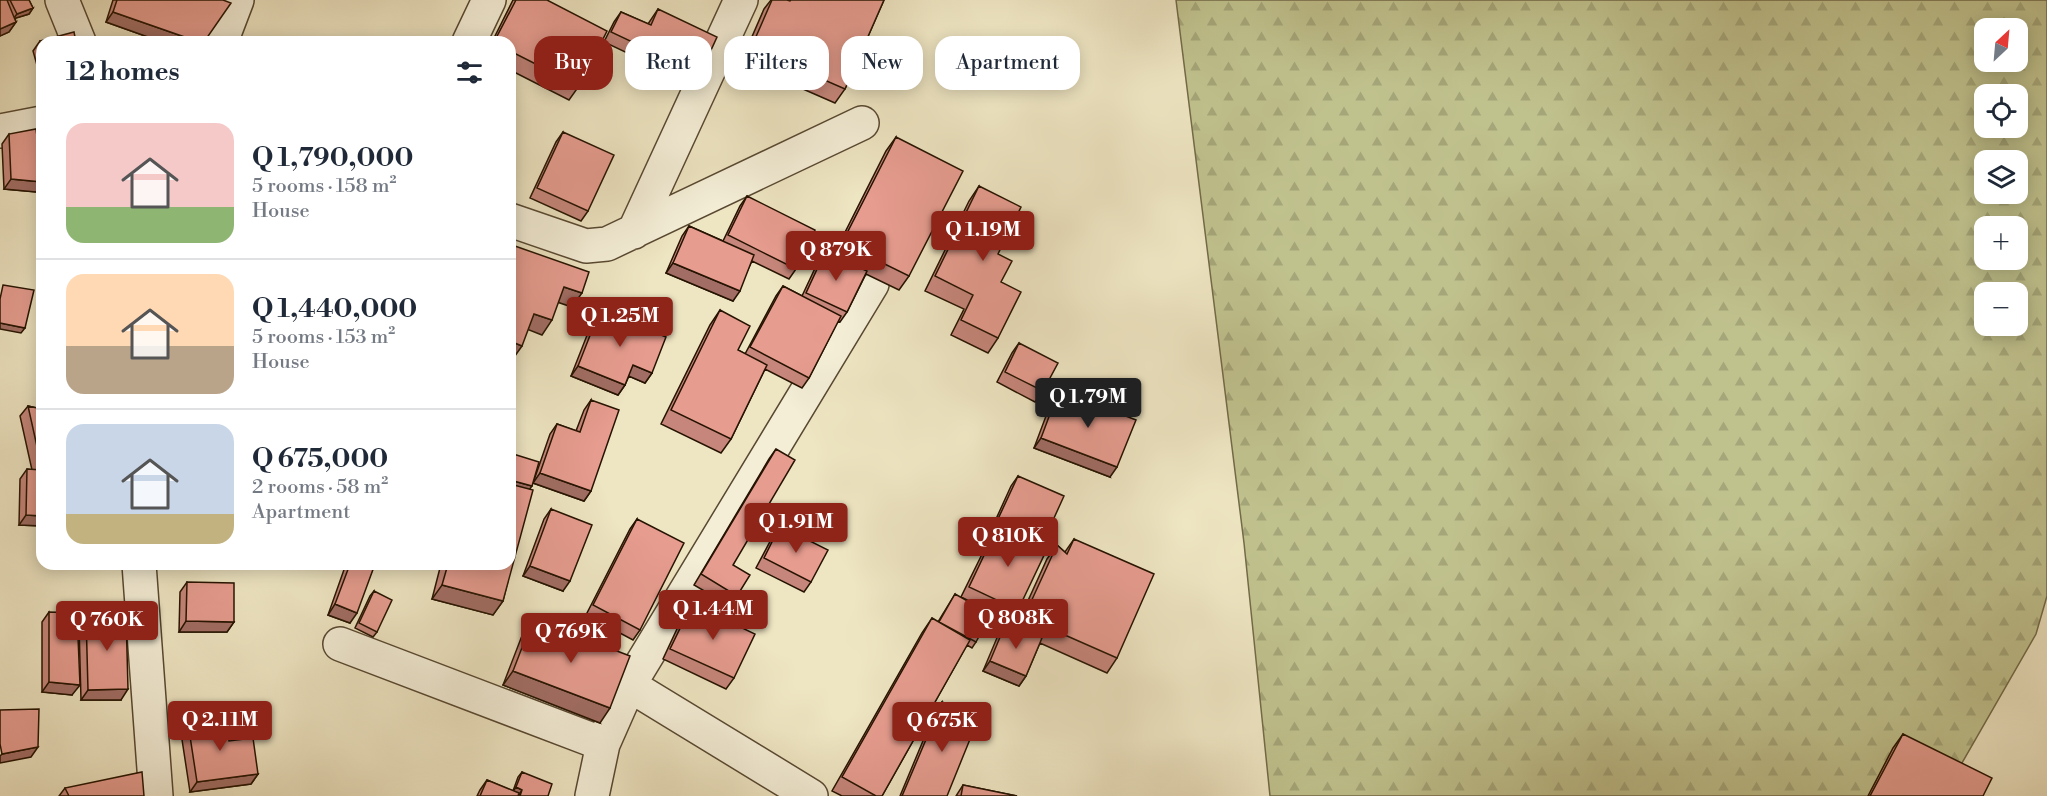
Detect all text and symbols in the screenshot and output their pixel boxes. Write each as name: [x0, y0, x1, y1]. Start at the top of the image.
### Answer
north arrow: [1974, 18, 2028, 72]
map controls: [1974, 18, 2028, 336]
chip: Buy: [534, 36, 613, 90]
chip: Rent: [625, 36, 712, 90]
chip: Filters: [724, 36, 829, 90]
chip: New: [841, 36, 923, 90]
chip: Apartment: [935, 36, 1080, 90]
text: 12 homes: [66, 56, 180, 88]
icon: filters: [453, 56, 486, 89]
button: locate: [1974, 84, 2028, 138]
text: Q 1,790,000: [252, 142, 413, 174]
icon: home: [114, 147, 186, 219]
button: layers: [1974, 150, 2028, 204]
text: 5 rooms · 158 m²: [252, 174, 396, 199]
text: House: [252, 199, 310, 224]
pin: Q 1.19M: [928, 211, 1038, 262]
button: +: [1974, 216, 2028, 270]
text: Q 1.19M: [945, 218, 1021, 243]
pin: Q 879K: [787, 231, 885, 282]
text: Q 879K: [800, 238, 872, 263]
button: −: [1974, 282, 2028, 336]
text: Q 1,440,000: [252, 293, 417, 325]
pin: Q 1.25M: [565, 297, 675, 348]
icon: home: [114, 298, 186, 370]
text: Q 1.25M: [581, 304, 659, 329]
text: 5 rooms · 153 m²: [252, 325, 395, 350]
text: House: [252, 350, 310, 375]
pin: Q 1.79M: [1033, 378, 1143, 429]
text: Q 1.79M: [1049, 385, 1127, 410]
text: Q 675,000: [252, 443, 388, 475]
icon: home: [114, 448, 186, 520]
text: 2 rooms · 58 m²: [252, 475, 388, 500]
text: Apartment: [252, 500, 350, 525]
pin: Q 1.91M: [741, 503, 851, 554]
text: Q 1.91M: [759, 510, 833, 535]
pin: Q 810K: [959, 517, 1057, 568]
text: Q 810K: [972, 524, 1044, 549]
pin: Q 1.44M: [658, 590, 768, 641]
text: Q 1.44M: [673, 597, 753, 622]
pin: Q 808K: [967, 599, 1065, 650]
pin: Q 760K: [58, 601, 156, 652]
text: Q 808K: [978, 606, 1054, 631]
text: Q 760K: [70, 608, 144, 633]
pin: Q 769K: [522, 613, 620, 664]
text: Q 769K: [535, 620, 607, 645]
pin: Q 2.11M: [165, 701, 275, 752]
pin: Q 675K: [893, 702, 991, 753]
text: Q 2.11M: [182, 708, 258, 733]
text: Q 675K: [906, 709, 978, 734]

